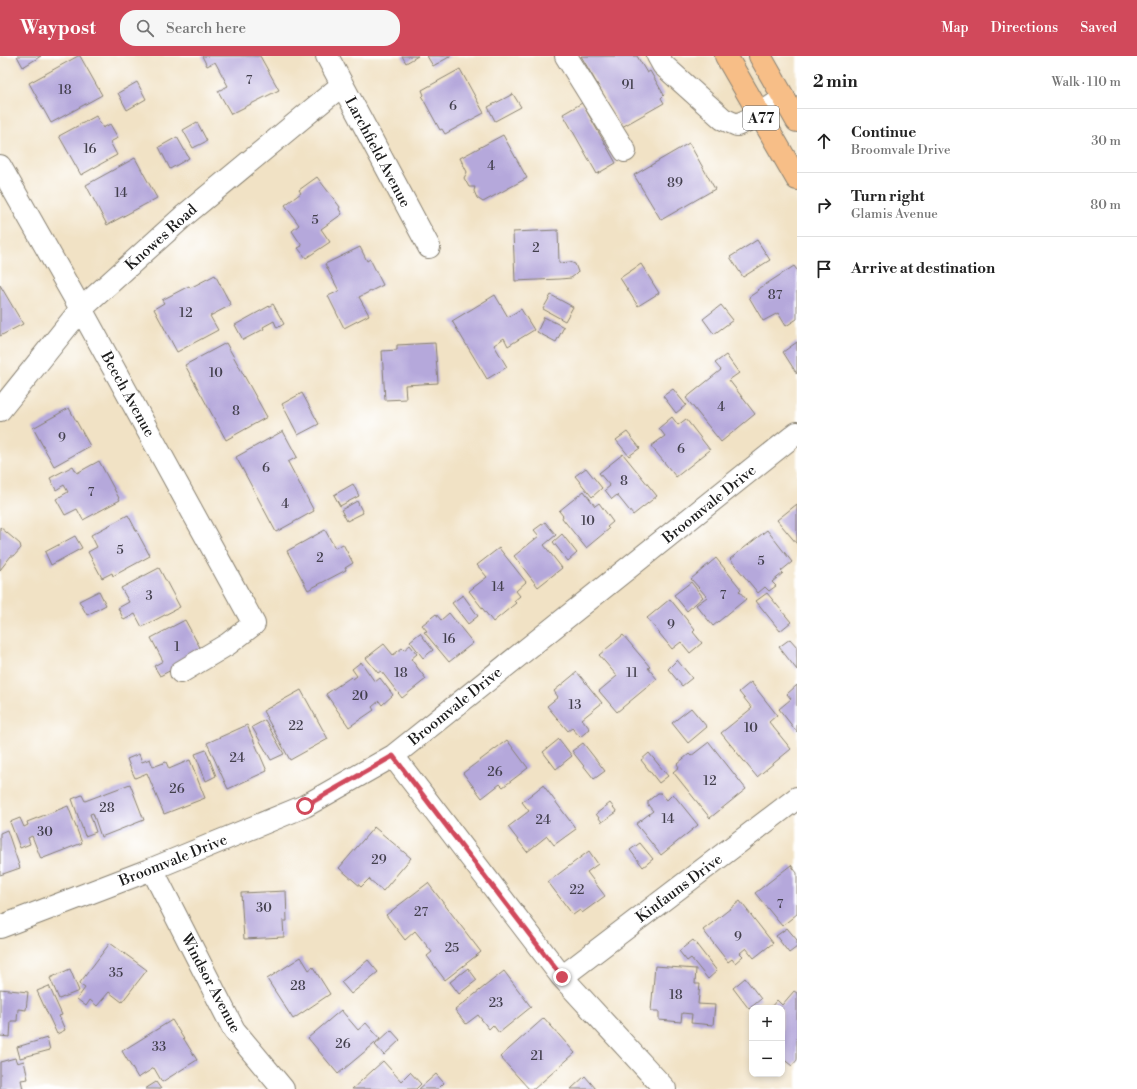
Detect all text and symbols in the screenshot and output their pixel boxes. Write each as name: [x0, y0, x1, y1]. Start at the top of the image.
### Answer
search box: [120, 10, 400, 46]
text: Waypost: [20, 16, 96, 40]
icon: search: [134, 17, 156, 39]
text: Search here: [166, 19, 246, 38]
text: Map: [941, 19, 969, 37]
text: Directions: [991, 19, 1058, 37]
text: Saved: [1080, 19, 1117, 37]
text: 2 min: [813, 71, 858, 93]
house number: 7: [246, 72, 253, 88]
text: Walk · 110 m: [1051, 74, 1121, 90]
house number: 91: [621, 77, 635, 93]
house number: 18: [58, 82, 72, 98]
street label: Larchfield Avenue: [340, 94, 415, 211]
house number: 6: [449, 98, 457, 114]
road number: A77: [743, 106, 779, 130]
text: Continue: [851, 123, 916, 142]
icon: ahead: [813, 130, 835, 152]
text: 30 m: [1091, 133, 1121, 149]
house number: 16: [83, 141, 97, 157]
text: Broomvale Drive: [851, 142, 951, 158]
house number: 4: [487, 158, 495, 174]
house number: 89: [667, 175, 683, 191]
house number: 14: [115, 185, 128, 201]
text: Turn right: [851, 187, 925, 206]
icon: right: [813, 194, 835, 216]
text: 80 m: [1090, 197, 1121, 213]
street label: Knowes Road: [121, 200, 202, 275]
text: Glamis Avenue: [851, 206, 938, 222]
house number: 5: [311, 212, 319, 228]
house number: 2: [532, 240, 540, 256]
icon: arrive: [813, 258, 835, 280]
text: Arrive at destination: [851, 259, 995, 278]
house number: 87: [768, 287, 783, 303]
house number: 12: [179, 305, 193, 321]
street label: Beech Avenue: [96, 347, 159, 440]
house number: 10: [209, 365, 223, 381]
house number: 4: [717, 399, 725, 415]
house number: 8: [232, 403, 240, 419]
house number: 9: [58, 430, 66, 446]
house number: 6: [677, 441, 685, 457]
house number: 6: [262, 460, 270, 476]
street label: Broomvale Drive: [658, 461, 760, 549]
house number: 8: [620, 473, 628, 489]
house number: 7: [88, 484, 95, 500]
house number: 4: [281, 496, 289, 512]
house number: 10: [581, 513, 595, 529]
house number: 5: [116, 542, 124, 558]
house number: 2: [316, 550, 324, 566]
house number: 5: [757, 553, 765, 569]
house number: 14: [492, 579, 505, 595]
house number: 7: [720, 587, 727, 603]
house number: 3: [145, 588, 153, 604]
house number: 9: [667, 617, 675, 633]
house number: 16: [442, 631, 456, 647]
house number: 1: [174, 639, 180, 655]
street label: Broomvale Drive: [404, 663, 506, 751]
house number: 18: [394, 665, 408, 681]
house number: 11: [626, 665, 638, 681]
house number: 20: [352, 688, 368, 704]
house number: 13: [569, 697, 581, 713]
house number: 22: [289, 718, 303, 734]
house number: 10: [744, 720, 758, 736]
house number: 24: [229, 750, 245, 766]
house number: 26: [487, 764, 503, 780]
house number: 12: [703, 773, 717, 789]
house number: 26: [169, 781, 185, 797]
route start: [296, 797, 314, 815]
house number: 28: [99, 800, 115, 816]
house number: 14: [662, 811, 675, 827]
house number: 24: [535, 812, 551, 828]
house number: 30: [37, 824, 53, 840]
street label: Broomvale Drive: [115, 830, 230, 891]
street label: Kinfauns Drive: [632, 850, 726, 927]
house number: 29: [371, 852, 387, 868]
house number: 22: [570, 882, 584, 898]
house number: 7: [777, 896, 784, 912]
house number: 30: [256, 900, 272, 916]
house number: 27: [414, 904, 428, 920]
house number: 9: [734, 929, 742, 945]
street label: Windsor Avenue: [176, 930, 245, 1036]
house number: 25: [445, 940, 459, 956]
house number: 35: [109, 965, 123, 981]
route end: [553, 968, 571, 986]
house number: 28: [290, 978, 306, 994]
house number: 18: [669, 987, 683, 1003]
house number: 23: [489, 995, 503, 1011]
map controls: [749, 1005, 785, 1077]
button: +: [749, 1005, 785, 1041]
house number: 26: [335, 1036, 351, 1052]
house number: 33: [152, 1039, 166, 1055]
button: −: [749, 1041, 785, 1077]
house number: 21: [530, 1048, 544, 1064]

